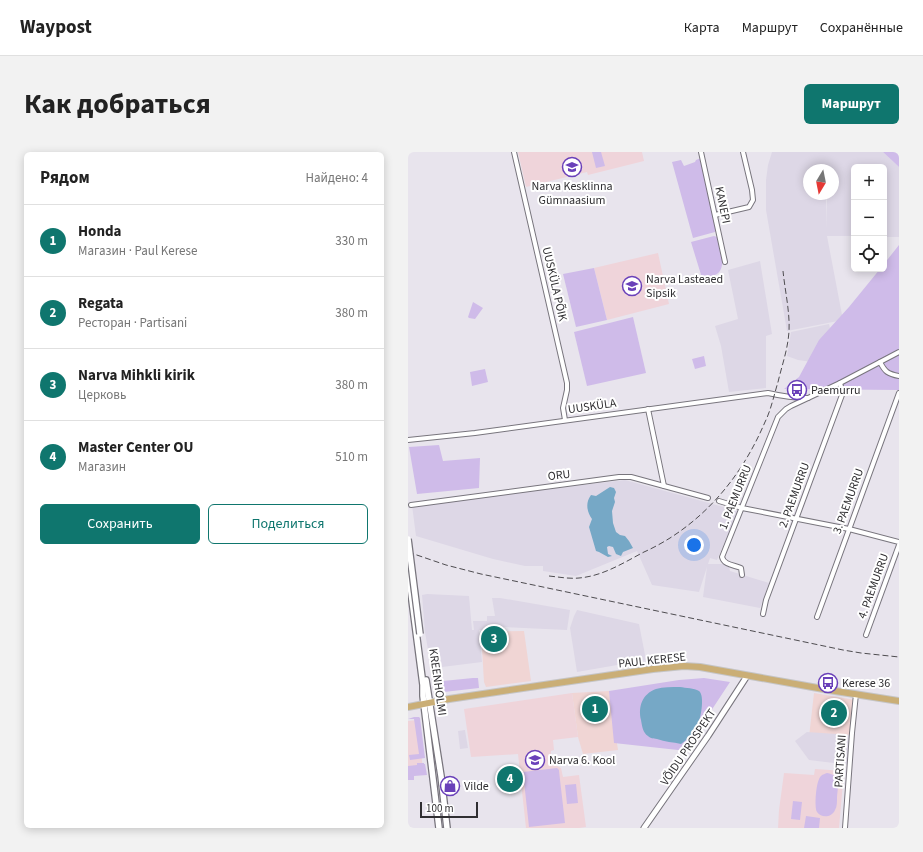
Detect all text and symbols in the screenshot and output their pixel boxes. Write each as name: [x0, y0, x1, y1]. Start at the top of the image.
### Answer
text: Waypost: [20, 14, 92, 41]
text: Карта: [684, 18, 720, 38]
text: Маршрут: [742, 18, 798, 38]
text: Сохранённые: [820, 18, 903, 38]
text: Как добраться: [24, 84, 211, 124]
button: Маршрут: [804, 84, 899, 124]
school or university icon: Narva Kesklinna Gümnaasium: [561, 156, 583, 178]
north arrow: [803, 164, 839, 200]
map controls: [851, 164, 887, 272]
button: +: [851, 164, 887, 200]
text: Рядом: [40, 166, 90, 190]
text: Найдено: 4: [306, 169, 368, 187]
place label: Narva Kesklinna Gümnaasium: [531, 178, 613, 209]
street label: KANEPI: [710, 185, 735, 225]
button: −: [851, 200, 887, 236]
text: Honda: [78, 221, 122, 242]
text: 1: [50, 232, 56, 250]
text: 330 m: [335, 232, 368, 250]
button: locate: [851, 236, 887, 272]
text: Магазин · Paul Kerese: [78, 242, 197, 260]
street label: UUSKÜLA PÕIK: [538, 245, 571, 323]
place label: Narva Lasteaed Sipsik: [646, 271, 723, 302]
school or university icon: Narva Lasteaed Sipsik: [621, 275, 643, 297]
text: Regata: [78, 293, 123, 314]
text: 2: [50, 304, 56, 322]
text: 380 m: [335, 304, 368, 322]
text: Ресторан · Partisani: [78, 314, 187, 332]
text: Narva Mihkli kirik: [78, 365, 195, 386]
text: 3: [50, 376, 56, 394]
text: 380 m: [335, 376, 368, 394]
bus stop icon: Paemurru: [786, 379, 808, 401]
place label: Paemurru: [811, 382, 861, 399]
text: Церковь: [78, 386, 126, 404]
street label: UUSKÜLA: [567, 395, 618, 418]
text: Master Center OU: [78, 437, 193, 458]
text: 4: [50, 448, 56, 466]
text: 510 m: [335, 448, 368, 466]
text: Магазин: [78, 458, 126, 476]
street label: 2. PAEMURRU: [775, 460, 814, 530]
street label: 1. PAEMURRU: [715, 462, 756, 532]
street label: ORU: [547, 466, 571, 485]
street label: 3. PAEMURRU: [829, 466, 868, 536]
button: Сохранить: [40, 504, 200, 544]
button: Поделиться: [208, 504, 368, 544]
your location: [684, 535, 704, 555]
street label: 4. PAEMURRU: [854, 551, 893, 621]
pin: 3: [481, 624, 507, 654]
street label: KREENHOLMI: [424, 647, 451, 717]
street label: PAUL KERESE: [617, 649, 687, 672]
bus stop icon: Kerese 36: [817, 672, 839, 694]
place label: Kerese 36: [842, 675, 890, 692]
pin: 1: [582, 694, 608, 724]
pin: 2: [821, 698, 847, 728]
street label: VÕIDU PROSPEKT: [656, 705, 721, 789]
street label: PARTISANI: [830, 734, 851, 788]
school or university icon: Narva 6. Kool: [524, 749, 546, 771]
place label: Narva 6. Kool: [549, 752, 615, 769]
pin: 4: [497, 764, 523, 794]
shop icon: Vilde: [439, 775, 461, 797]
place label: Vilde: [464, 778, 489, 795]
scale bar: [420, 800, 478, 819]
text: 100 m: [426, 801, 454, 816]

